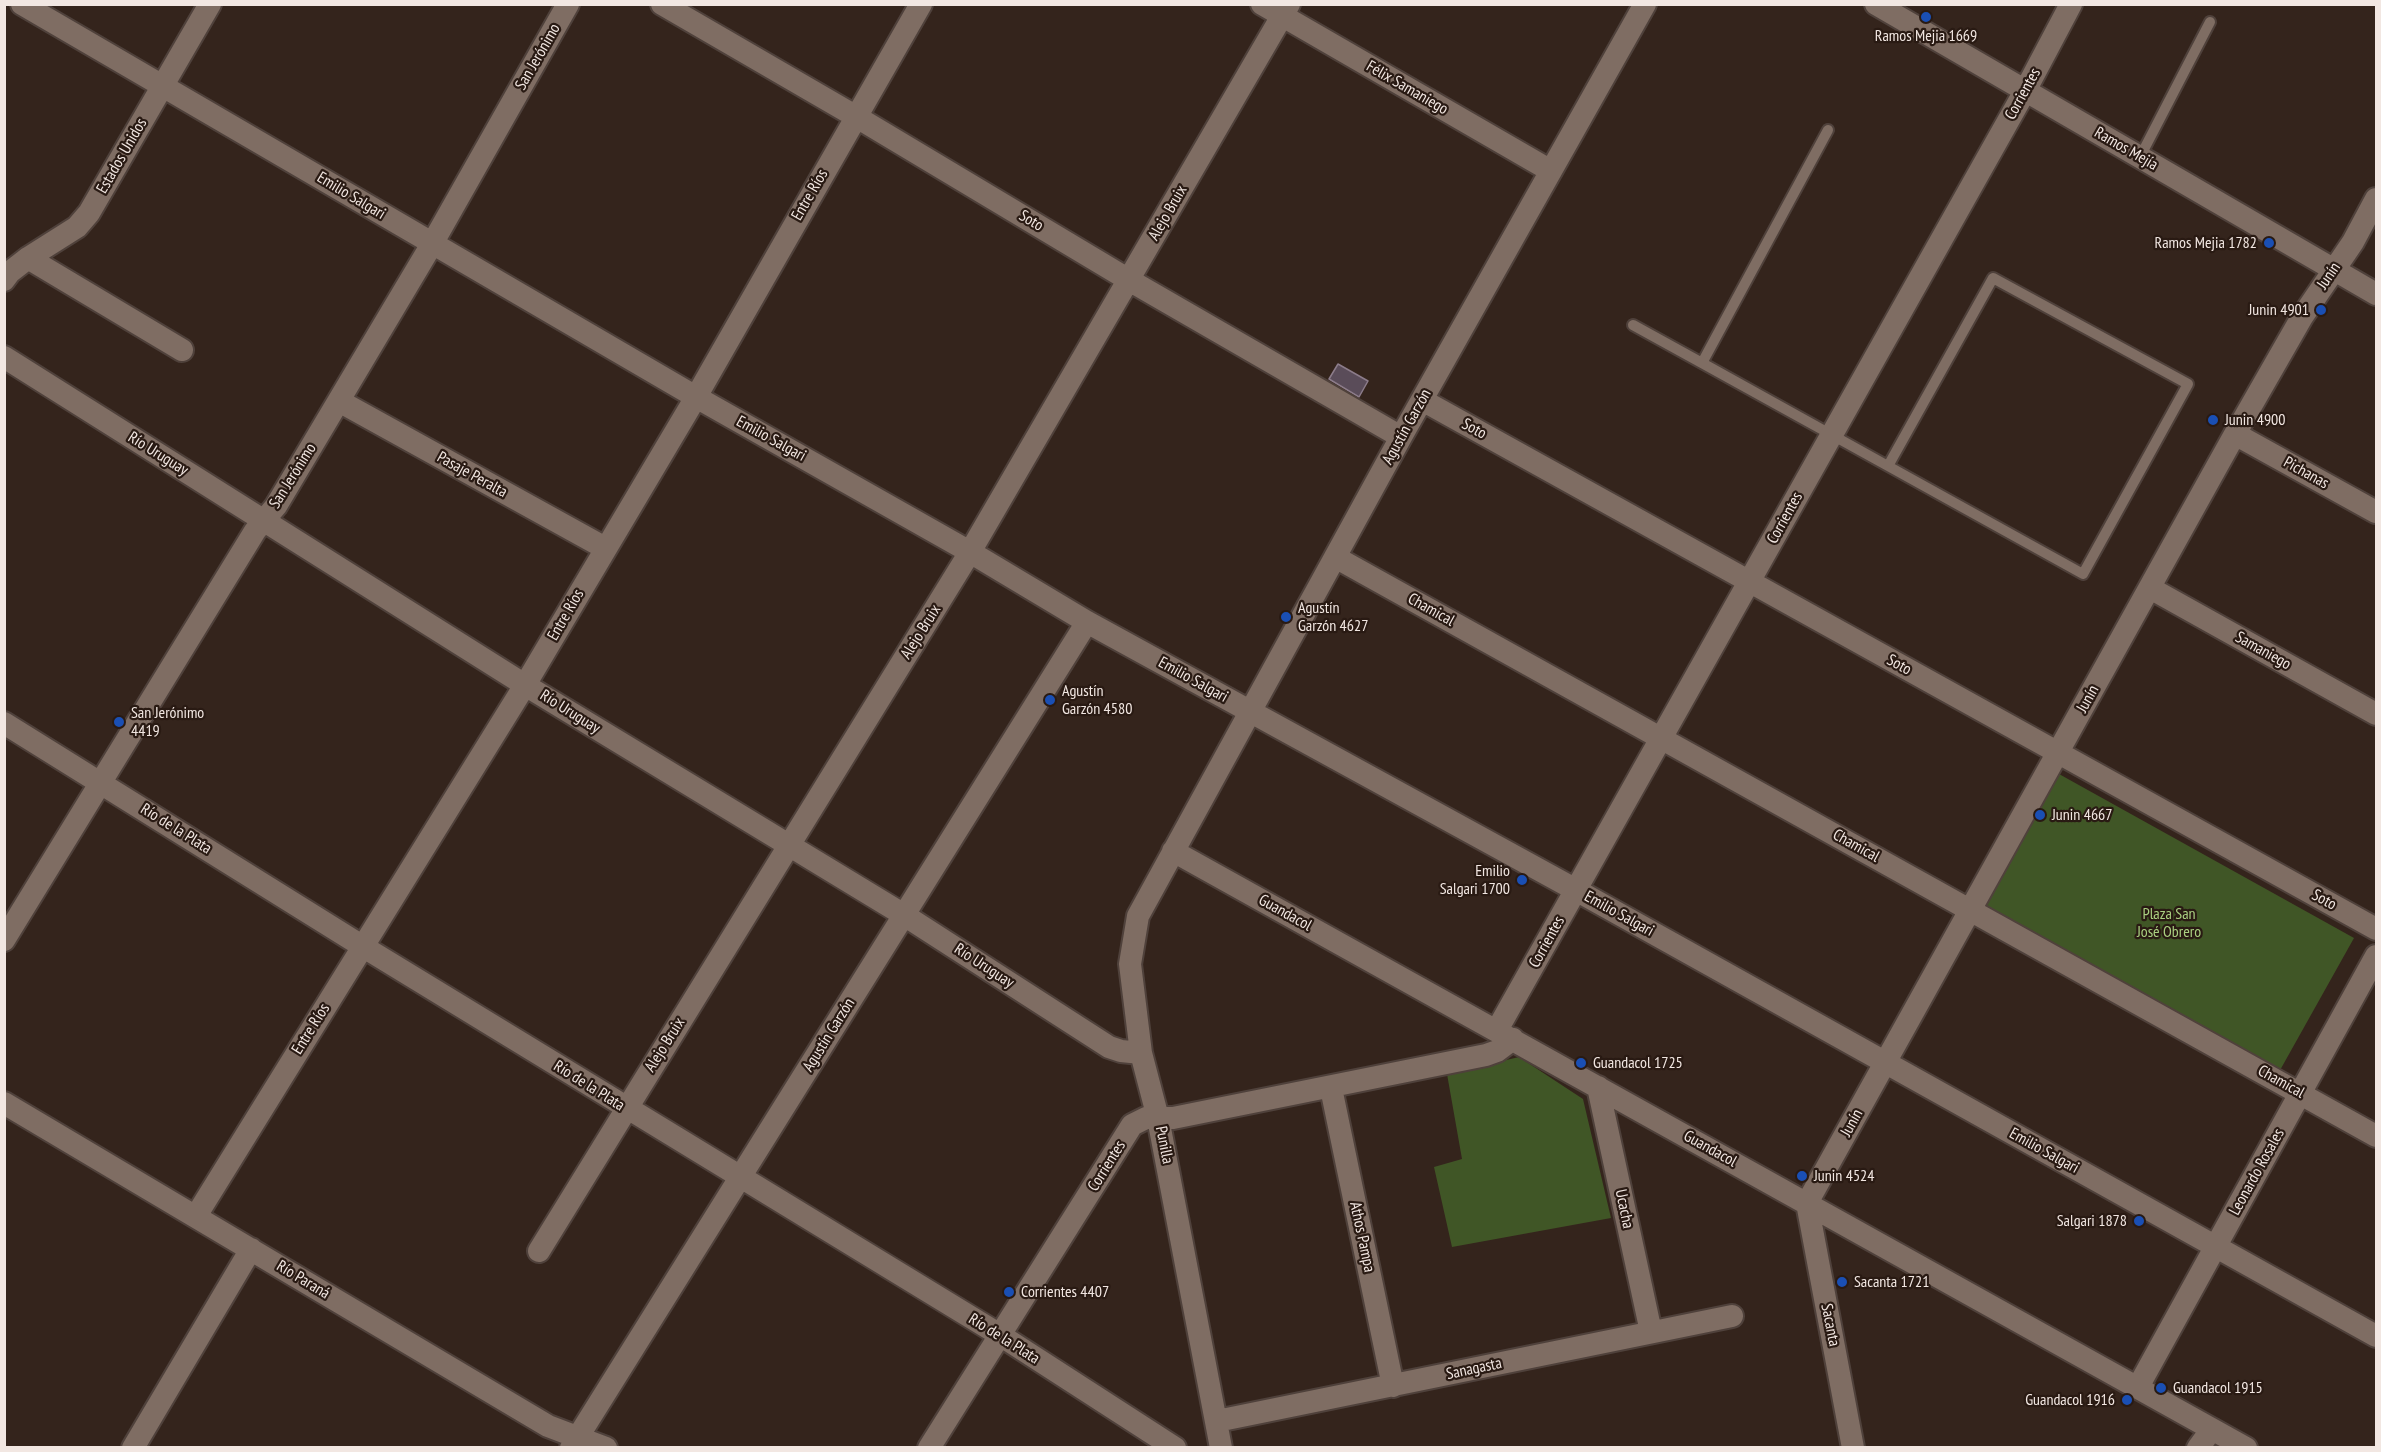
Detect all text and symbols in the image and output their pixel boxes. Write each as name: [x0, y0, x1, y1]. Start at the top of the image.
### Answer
marker: Ramos Mejia 1669: [1919, 10, 1933, 24]
street label: San Jerónimo: [511, 20, 565, 94]
place label: Ramos Mejia 1669: [1875, 26, 1977, 46]
street label: Félix Samaniego: [1363, 57, 1451, 119]
street label: Corrientes: [2001, 65, 2045, 123]
street label: Estados Unidos: [93, 115, 151, 197]
street label: Ramos Mejía: [2091, 123, 2161, 175]
street label: Entre Ríos: [788, 166, 832, 224]
street label: Emilio Salgari: [313, 168, 389, 224]
street label: Alejo Bruix: [1145, 182, 1191, 244]
street label: Soto: [1015, 206, 1047, 236]
place label: Ramos Mejia 1782: [2154, 233, 2257, 253]
marker: Ramos Mejia 1782: [2262, 236, 2276, 250]
street label: Junín: [2313, 259, 2345, 293]
place label: Junin 4901: [2248, 300, 2309, 320]
marker: Junin 4901: [2314, 303, 2328, 317]
street label: Agustín Garzón: [1378, 386, 1436, 468]
place label: Junin 4900: [2225, 410, 2286, 430]
street label: Emilio Salgari: [733, 412, 809, 466]
marker: Junin 4900: [2206, 413, 2220, 427]
street label: Soto: [1458, 415, 1490, 443]
street label: Río Uruguay: [124, 428, 192, 480]
street label: San Jerónimo: [265, 440, 321, 512]
street label: Pasaje Peralta: [434, 448, 510, 502]
street label: Pichanas: [2280, 453, 2332, 493]
street label: Corrientes: [1763, 489, 1807, 547]
street label: Entre Ríos: [544, 586, 588, 644]
street label: Chamical: [1404, 589, 1458, 631]
place label: Agustín Garzón 4627: [1298, 598, 1368, 636]
street label: Alejo Bruix: [897, 601, 945, 663]
marker: Agustín Garzón 4627: [1279, 610, 1293, 624]
street label: Samaniego: [2232, 628, 2294, 674]
street label: Soto: [1883, 651, 1915, 679]
street label: Emilio Salgari: [1155, 653, 1231, 707]
place label: Agustín Garzón 4580: [1062, 681, 1132, 719]
street label: Junín: [2073, 682, 2103, 716]
street label: Río Uruguay: [536, 686, 604, 738]
marker: Agustín Garzón 4580: [1043, 693, 1057, 707]
place label: San Jerónimo 4419: [131, 703, 204, 741]
marker: San Jerónimo 4419: [112, 715, 126, 729]
street label: Río de la Plata: [137, 800, 215, 858]
place label: Junin 4667: [2052, 805, 2113, 825]
marker: Junin 4667: [2033, 808, 2047, 822]
street label: Chamical: [1829, 825, 1883, 867]
place label: Emilio Salgari 1700: [1440, 861, 1510, 899]
marker: Emilio Salgari 1700: [1515, 873, 1529, 887]
street label: Soto: [2308, 886, 2340, 914]
street label: Emilio Salgari: [1581, 887, 1657, 941]
street label: Guandacol: [1255, 891, 1315, 935]
park label: Plaza San José Obrero: [2137, 904, 2201, 942]
street label: Corrientes: [1525, 913, 1569, 971]
street label: Río Uruguay: [951, 940, 1017, 992]
street label: Agustín Garzón: [799, 995, 859, 1075]
street label: Entre Ríos: [288, 1000, 334, 1058]
street label: Alejo Bruix: [641, 1014, 689, 1076]
place label: Guandacol 1725: [1593, 1053, 1683, 1073]
marker: Guandacol 1725: [1574, 1056, 1588, 1070]
street label: Río de la Plata: [550, 1057, 628, 1115]
street label: Chamical: [2254, 1061, 2308, 1103]
street label: Junín: [1837, 1106, 1867, 1140]
street label: Punilla: [1151, 1124, 1177, 1166]
street label: Emilio Salgari: [2006, 1124, 2082, 1178]
street label: Leonardo Rosales: [2225, 1125, 2289, 1219]
street label: Guandacol: [1680, 1127, 1740, 1171]
street label: Corrientes: [1084, 1137, 1130, 1195]
place label: Junin 4524: [1814, 1166, 1875, 1186]
marker: Junin 4524: [1795, 1169, 1809, 1183]
street label: Ucacha: [1610, 1188, 1638, 1230]
street label: Athos Pampa: [1345, 1200, 1379, 1274]
place label: Salgari 1878: [2057, 1211, 2127, 1231]
marker: Salgari 1878: [2132, 1214, 2146, 1228]
street label: Río Paraná: [273, 1257, 333, 1303]
place label: Sacanta 1721: [1854, 1272, 1929, 1292]
marker: Sacanta 1721: [1835, 1275, 1849, 1289]
place label: Corrientes 4407: [1021, 1282, 1109, 1302]
marker: Corrientes 4407: [1002, 1285, 1016, 1299]
street label: Sacanta: [1816, 1302, 1844, 1348]
street label: Río de la Plata: [965, 1310, 1043, 1368]
street label: Sanagasta: [1445, 1354, 1503, 1384]
place label: Guandacol 1915: [2173, 1378, 2263, 1398]
marker: Guandacol 1915: [2154, 1381, 2168, 1395]
place label: Guandacol 1916: [2025, 1390, 2115, 1410]
marker: Guandacol 1916: [2120, 1393, 2134, 1407]

